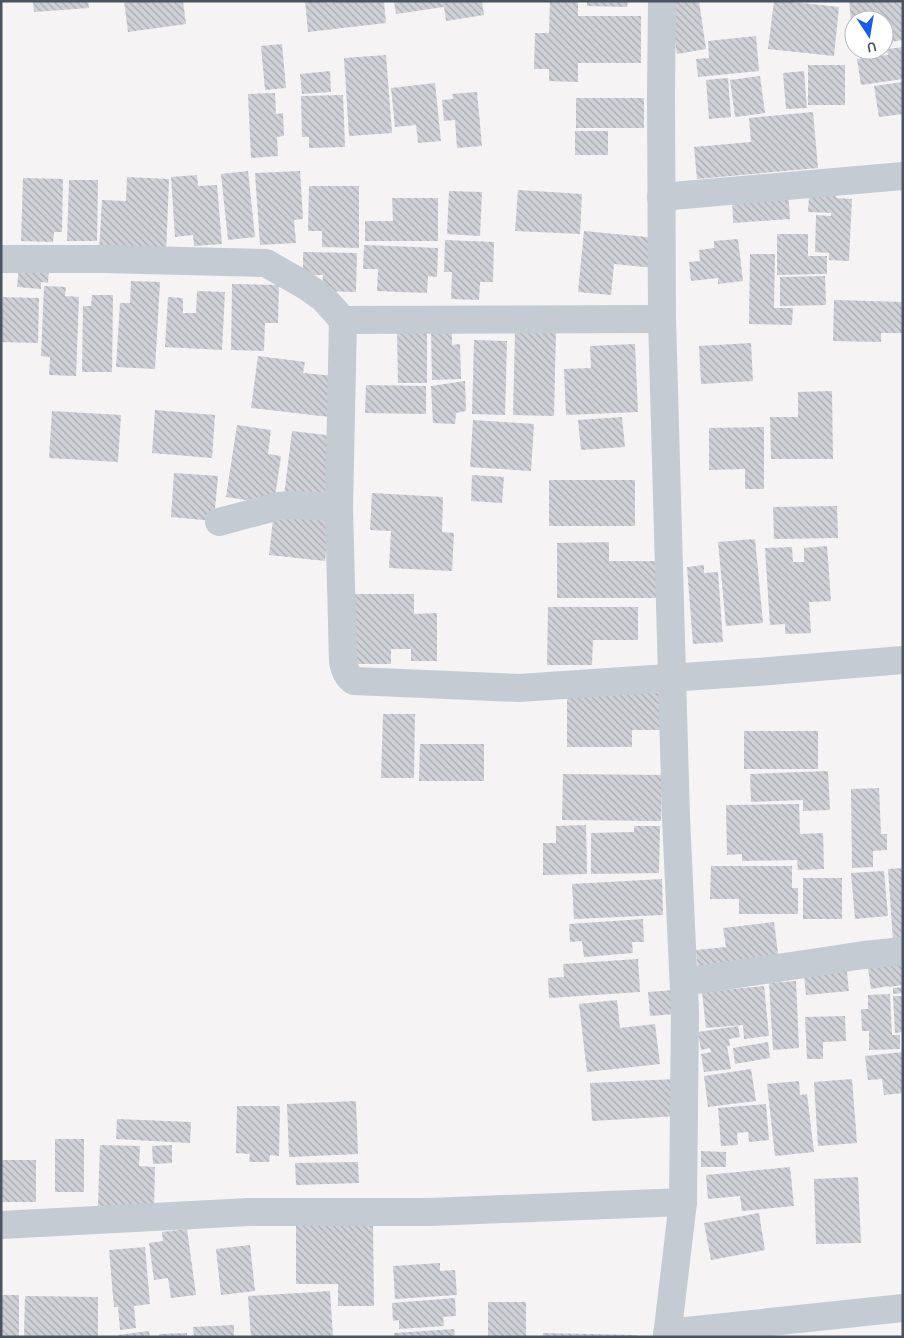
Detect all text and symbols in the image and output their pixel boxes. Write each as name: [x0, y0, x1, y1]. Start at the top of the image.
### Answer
north arrow: [844, 10, 894, 60]
text: U: [865, 38, 878, 57]

